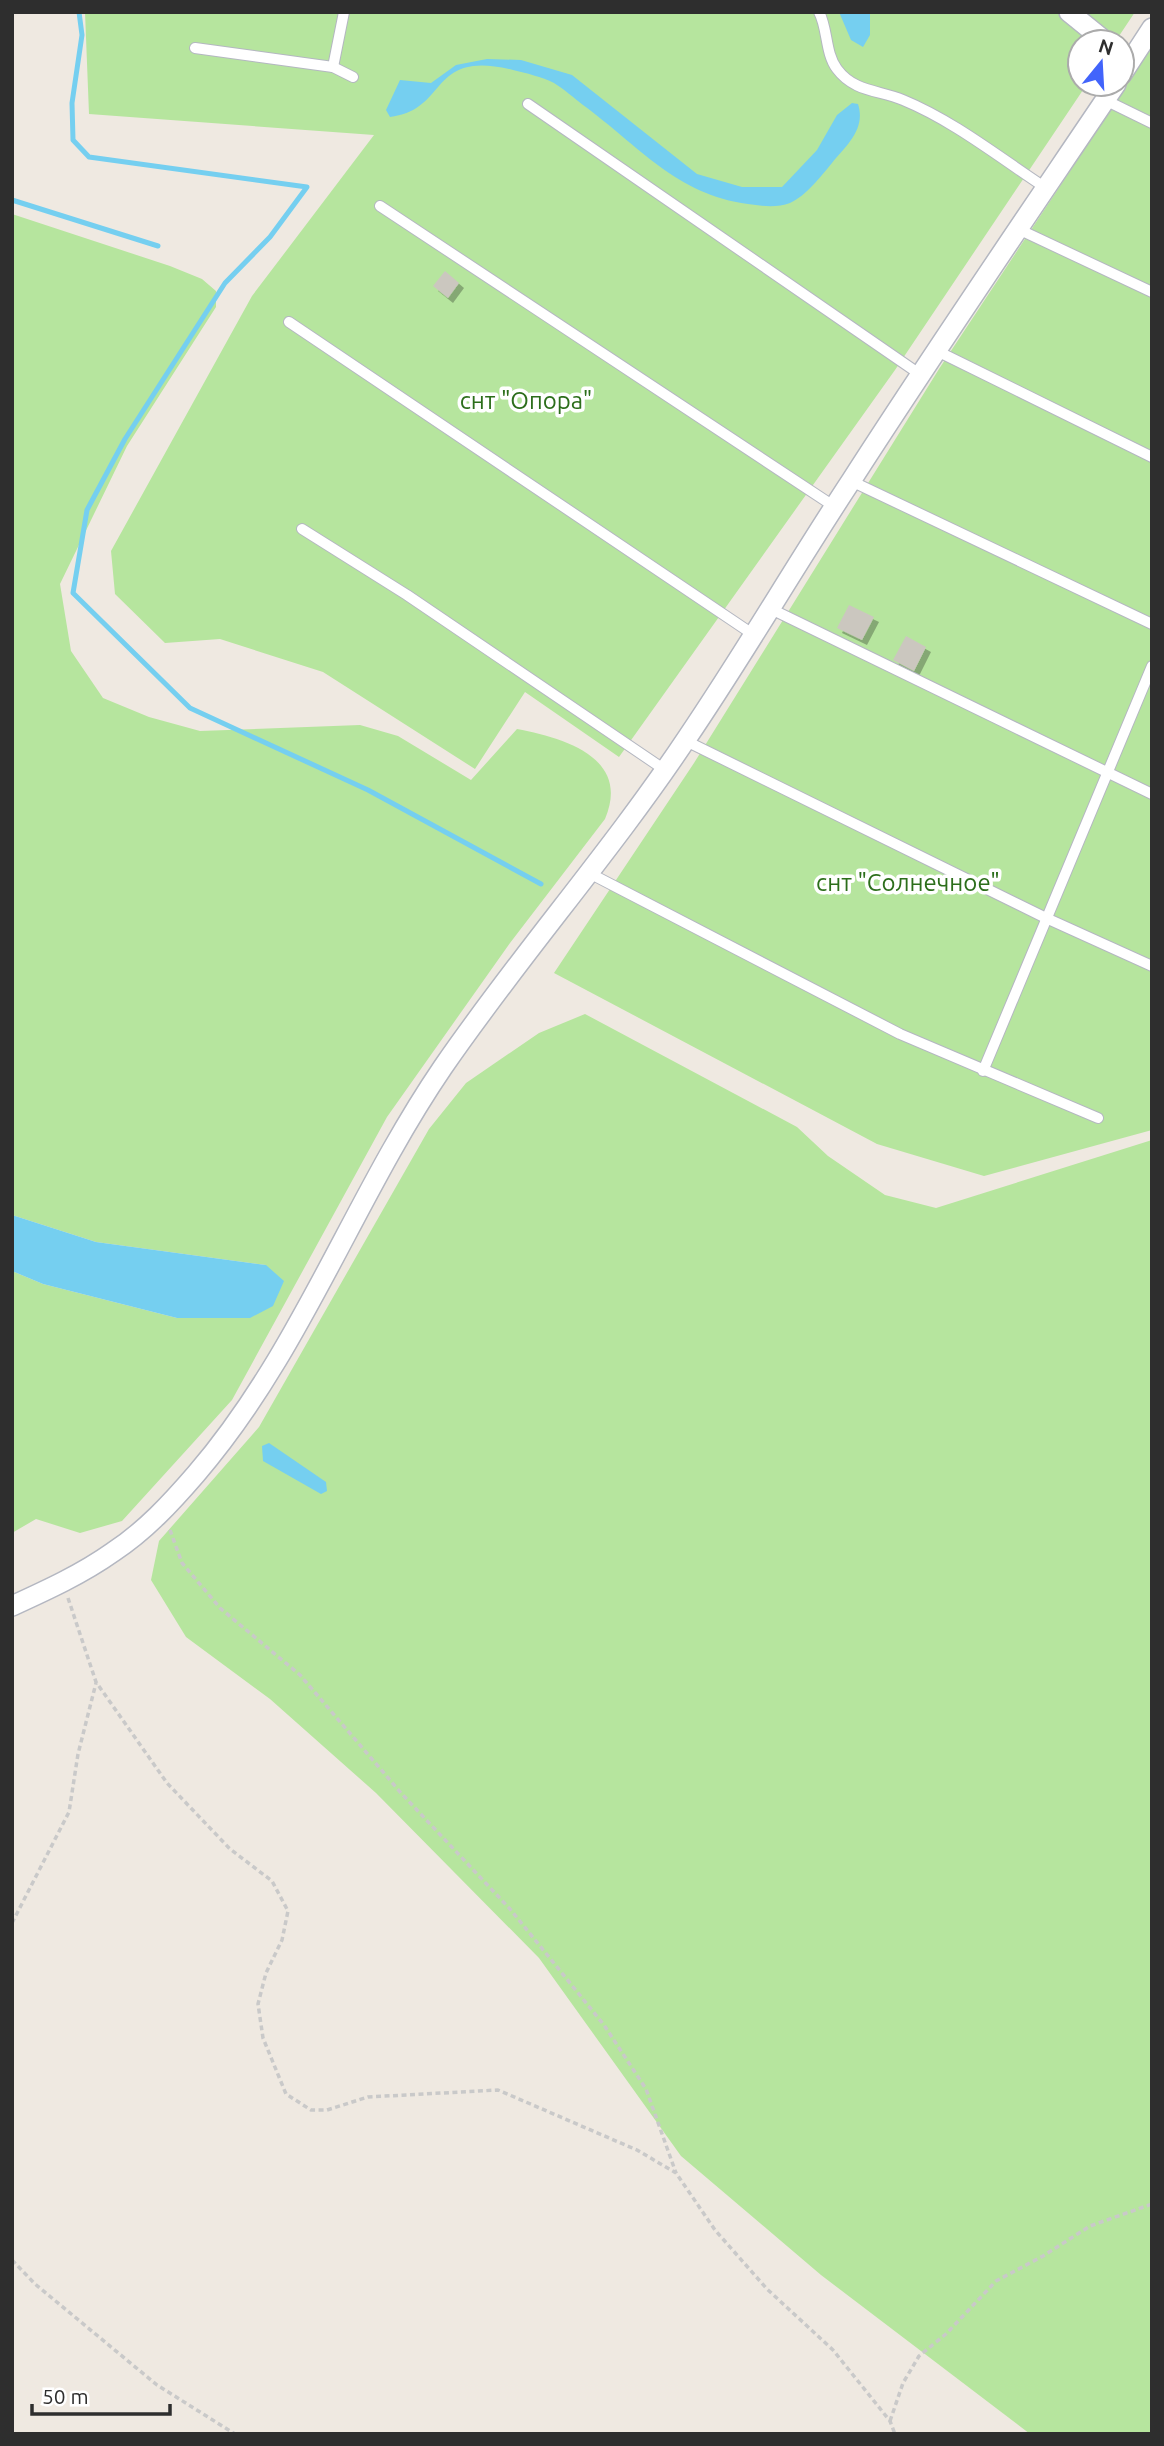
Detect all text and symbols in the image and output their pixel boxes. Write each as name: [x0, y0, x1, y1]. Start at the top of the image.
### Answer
north arrow: [1066, 28, 1136, 98]
text: N: [1096, 34, 1116, 59]
park label: снт "Опора": [460, 387, 592, 414]
park label: снт "Солнечное": [816, 869, 1000, 896]
scale bar: [32, 2372, 170, 2416]
text: 50 m: [42, 2384, 89, 2408]

